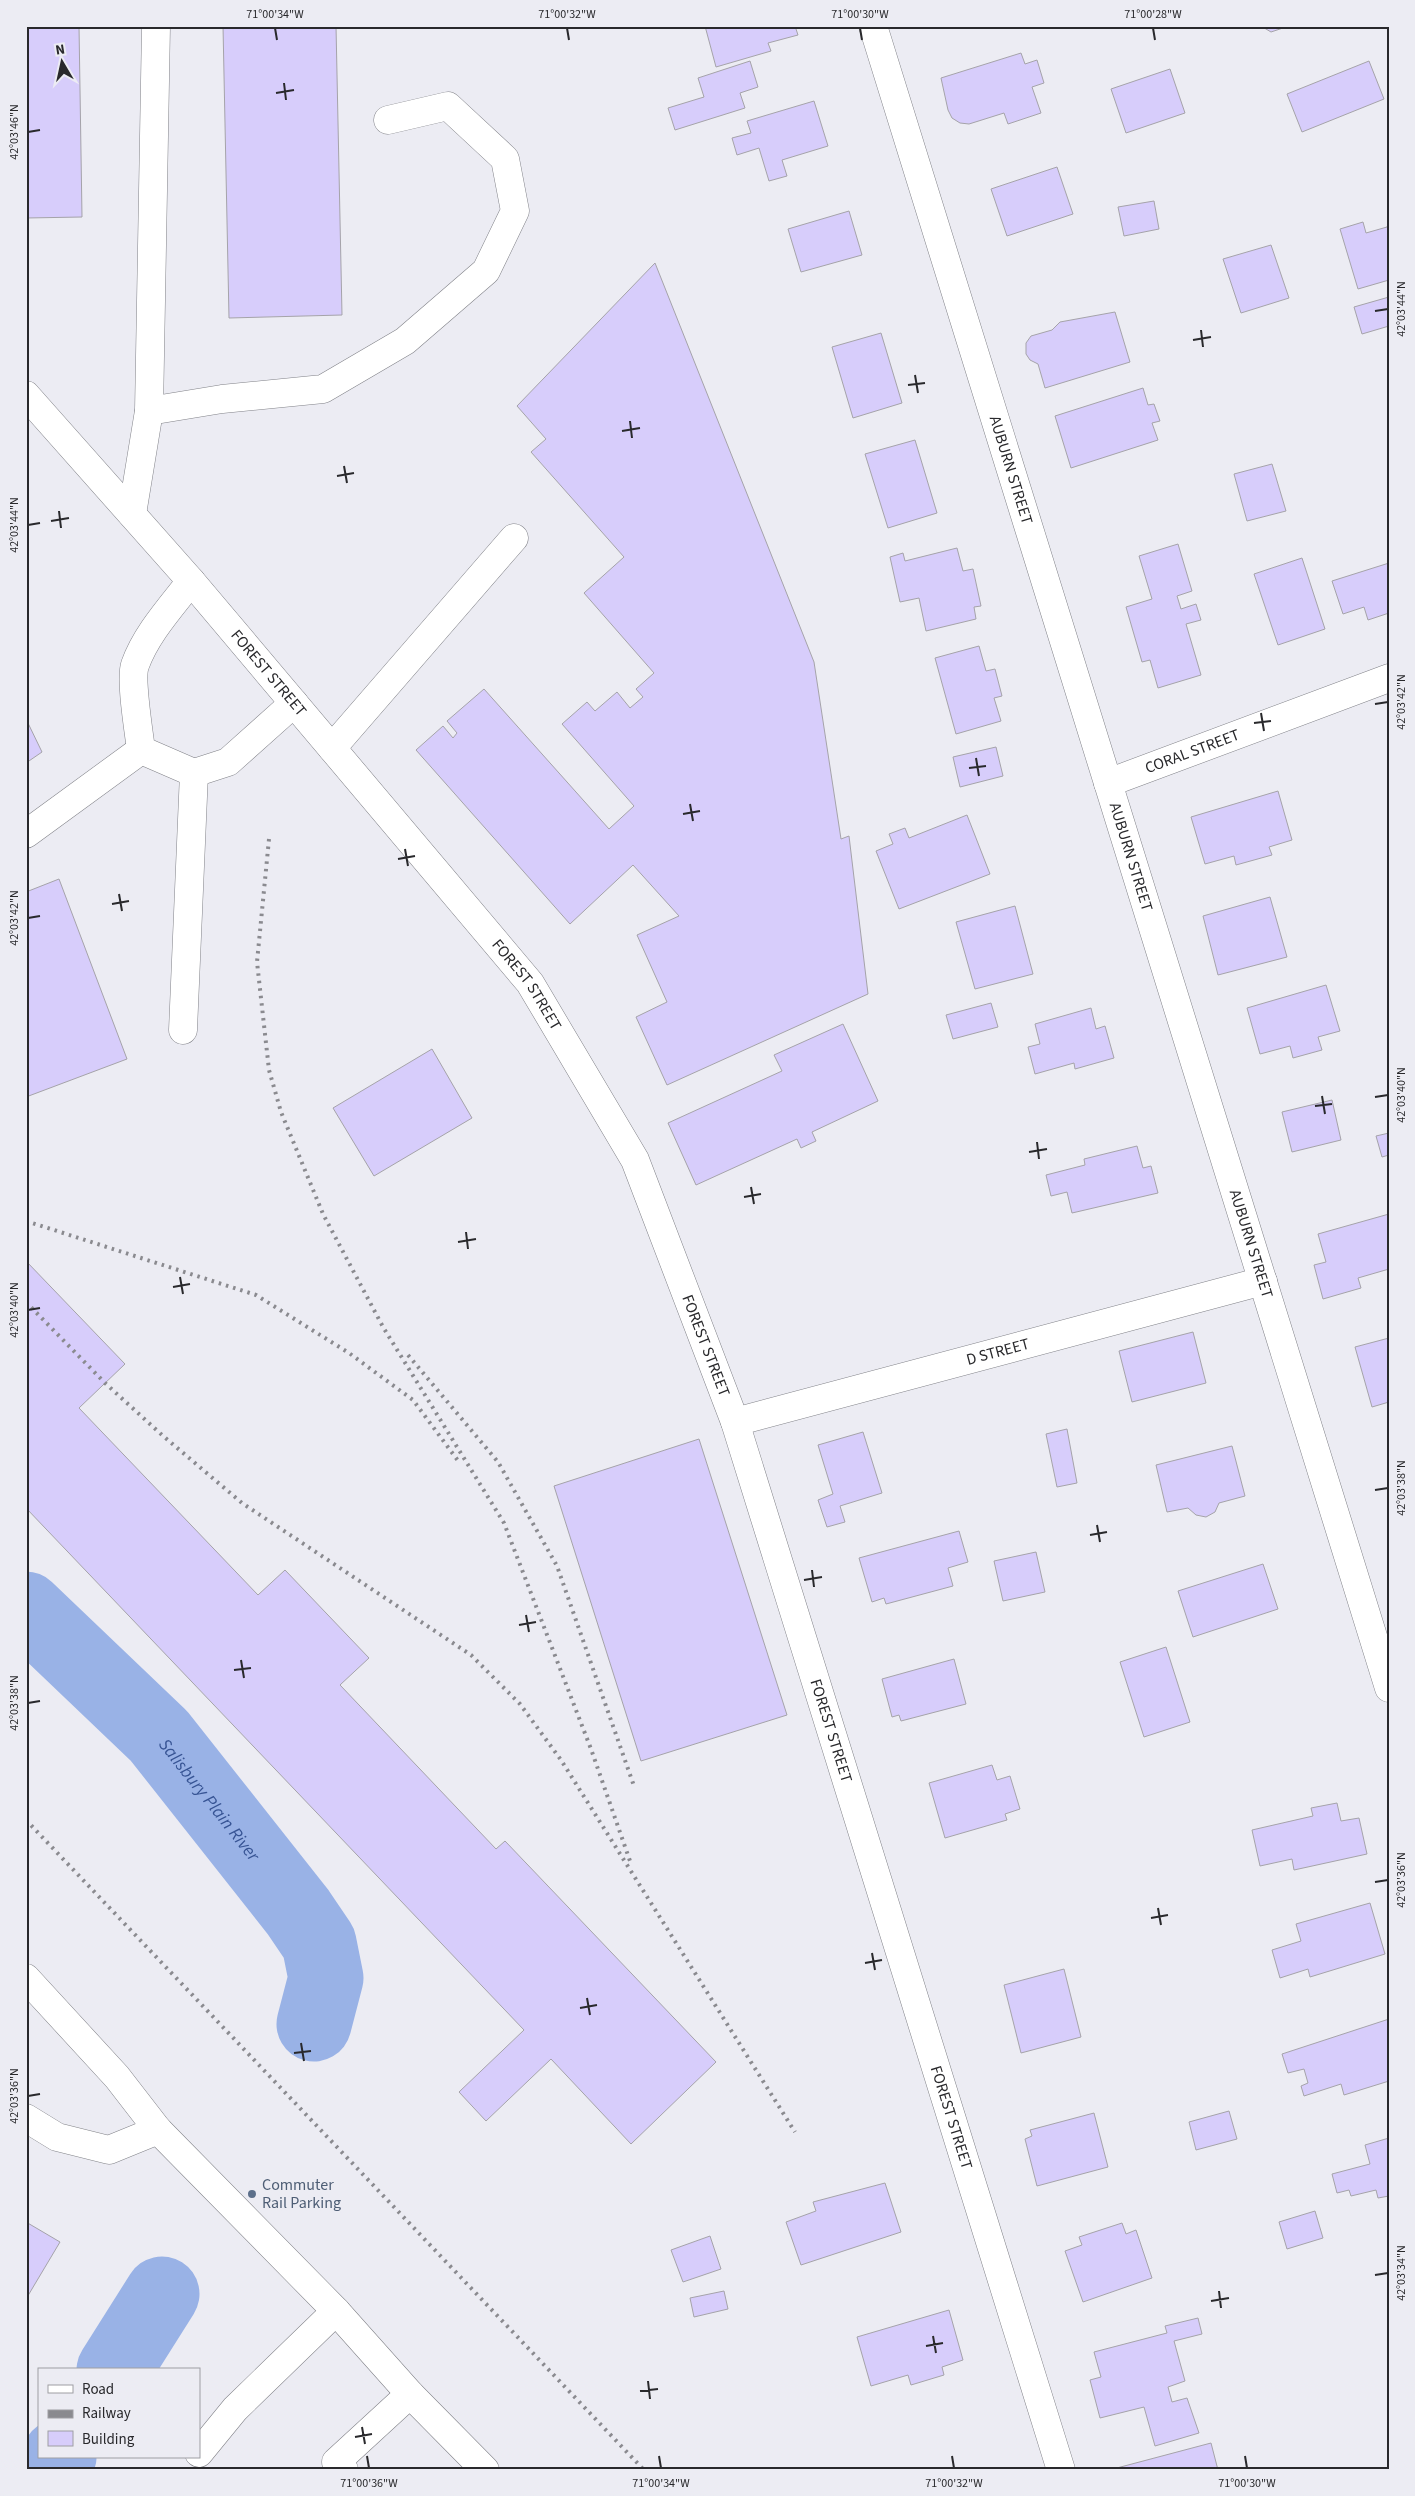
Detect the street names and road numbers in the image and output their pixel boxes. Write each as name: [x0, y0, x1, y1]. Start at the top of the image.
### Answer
street label: AUBURN STREET: [984, 413, 1038, 528]
street label: FOREST STREET: [226, 625, 312, 721]
street label: CORAL STREET: [1142, 724, 1243, 779]
street label: AUBURN STREET: [1104, 800, 1158, 914]
street label: FOREST STREET: [487, 935, 567, 1035]
street label: AUBURN STREET: [1224, 1187, 1278, 1301]
street label: FOREST STREET: [676, 1292, 735, 1400]
street label: D STREET: [964, 1333, 1032, 1371]
street label: FOREST STREET: [805, 1676, 858, 1786]
street label: FOREST STREET: [925, 2063, 978, 2172]

